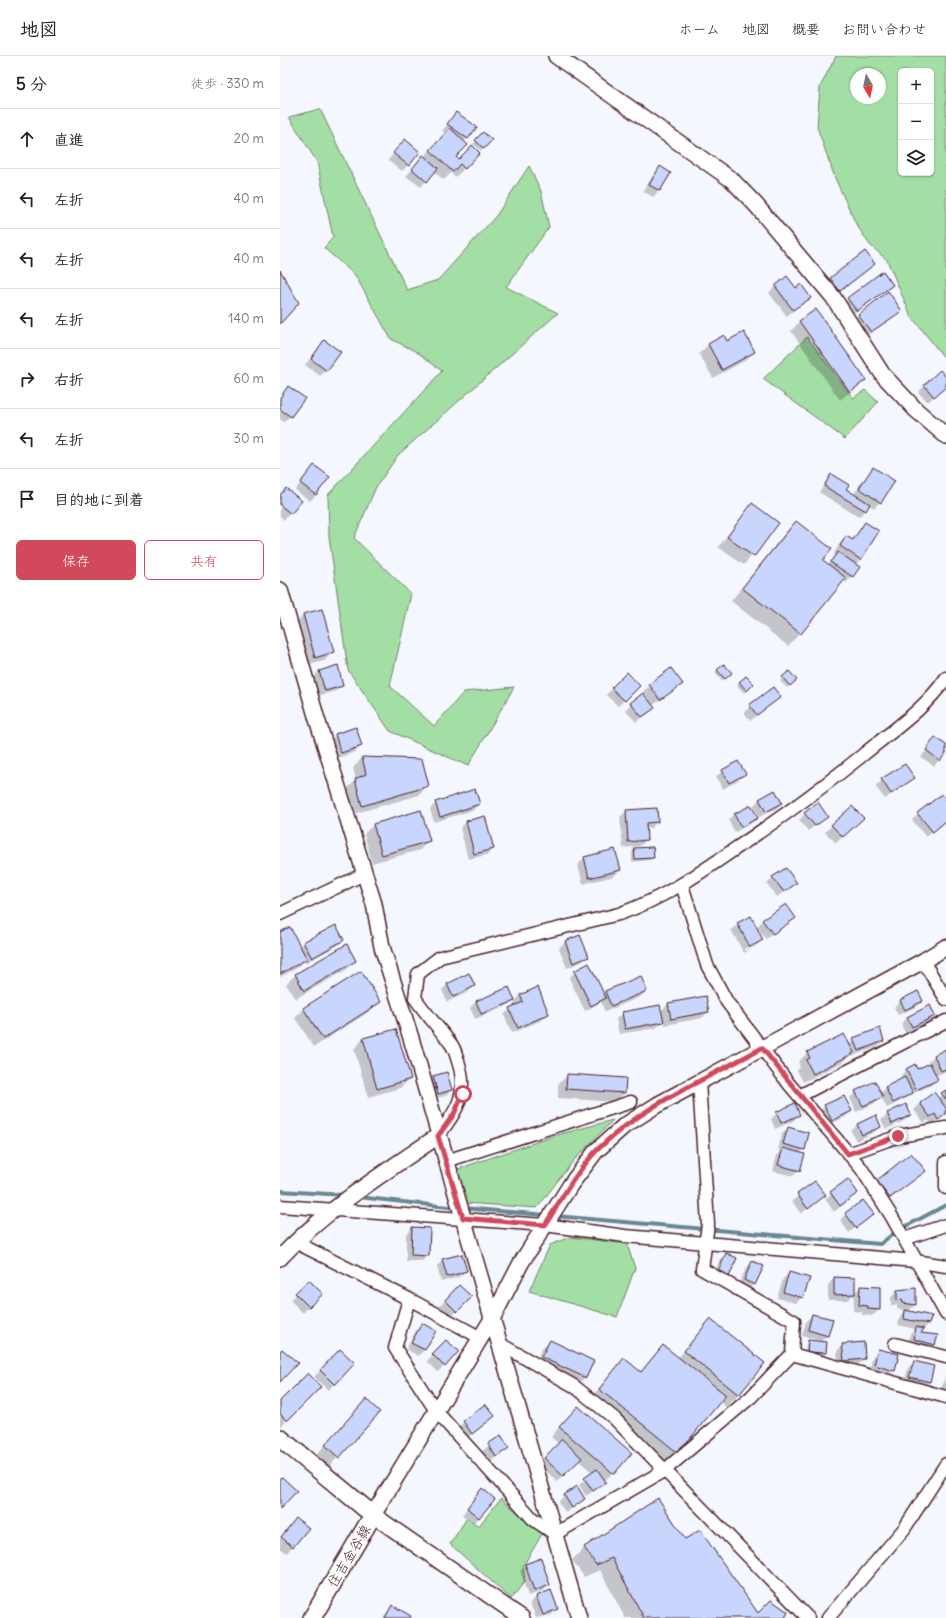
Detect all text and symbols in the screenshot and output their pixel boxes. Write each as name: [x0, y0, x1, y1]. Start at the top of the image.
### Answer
text: 地図: [20, 17, 58, 41]
text: ホーム: [679, 20, 720, 38]
text: 地図: [742, 20, 770, 38]
text: 概要: [792, 20, 820, 38]
text: お問い合わせ: [842, 20, 926, 38]
north arrow: [850, 68, 886, 104]
map controls: [898, 68, 934, 176]
button: +: [898, 68, 934, 104]
text: 5 分: [16, 73, 47, 95]
text: 徒歩 · 330 m: [191, 75, 264, 92]
button: −: [898, 104, 934, 140]
icon: ahead: [16, 128, 38, 150]
text: 直進: [54, 130, 84, 149]
text: 20 m: [234, 130, 264, 147]
button: layers: [898, 140, 934, 176]
icon: left: [16, 188, 38, 210]
text: 左折: [54, 190, 84, 209]
text: 40 m: [233, 190, 264, 207]
icon: left: [16, 248, 38, 270]
text: 左折: [54, 250, 84, 269]
text: 40 m: [233, 250, 264, 267]
icon: left: [16, 308, 38, 330]
text: 左折: [54, 310, 84, 329]
text: 140 m: [228, 310, 264, 327]
icon: right: [16, 368, 38, 390]
text: 右折: [54, 370, 84, 389]
text: 60 m: [233, 370, 264, 387]
icon: left: [16, 428, 38, 450]
text: 左折: [54, 430, 84, 449]
text: 30 m: [234, 430, 264, 447]
icon: arrive: [16, 488, 38, 510]
text: 目的地に到着: [54, 490, 144, 509]
button: 保存: [16, 540, 136, 580]
button: 共有: [144, 540, 264, 580]
route start: [454, 1085, 472, 1103]
route end: [889, 1127, 907, 1145]
street label: 住吉金谷線: [323, 1521, 375, 1591]

